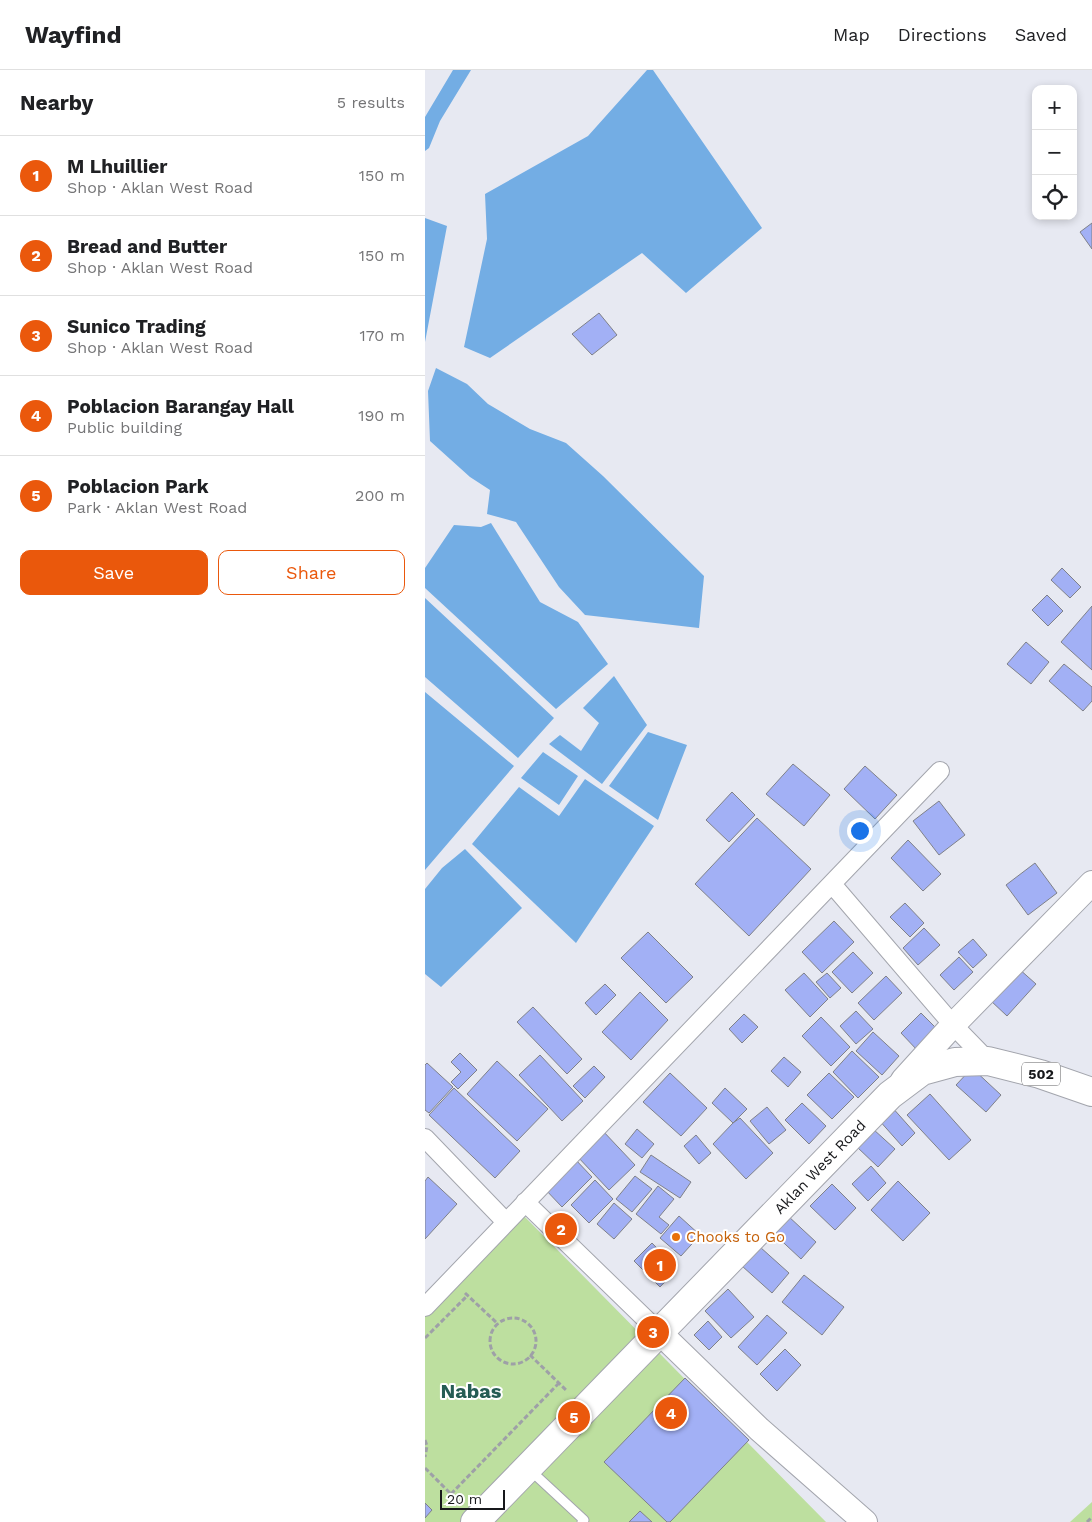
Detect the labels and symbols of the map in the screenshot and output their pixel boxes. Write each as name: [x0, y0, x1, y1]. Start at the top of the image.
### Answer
your location: [847, 818, 873, 844]
road number: 502: [1022, 1062, 1060, 1086]
street label: Aklan West Road: [770, 1116, 870, 1218]
pin: 2: [545, 1210, 577, 1248]
place label: Chooks to Go: [686, 1228, 785, 1246]
marker: Chooks to Go: [670, 1231, 682, 1243]
pin: 1: [644, 1246, 676, 1284]
pin: 3: [637, 1313, 669, 1351]
district label: Nabas: [440, 1379, 502, 1403]
pin: 4: [655, 1394, 687, 1432]
pin: 5: [558, 1398, 590, 1436]
scale bar: [440, 1487, 505, 1510]

